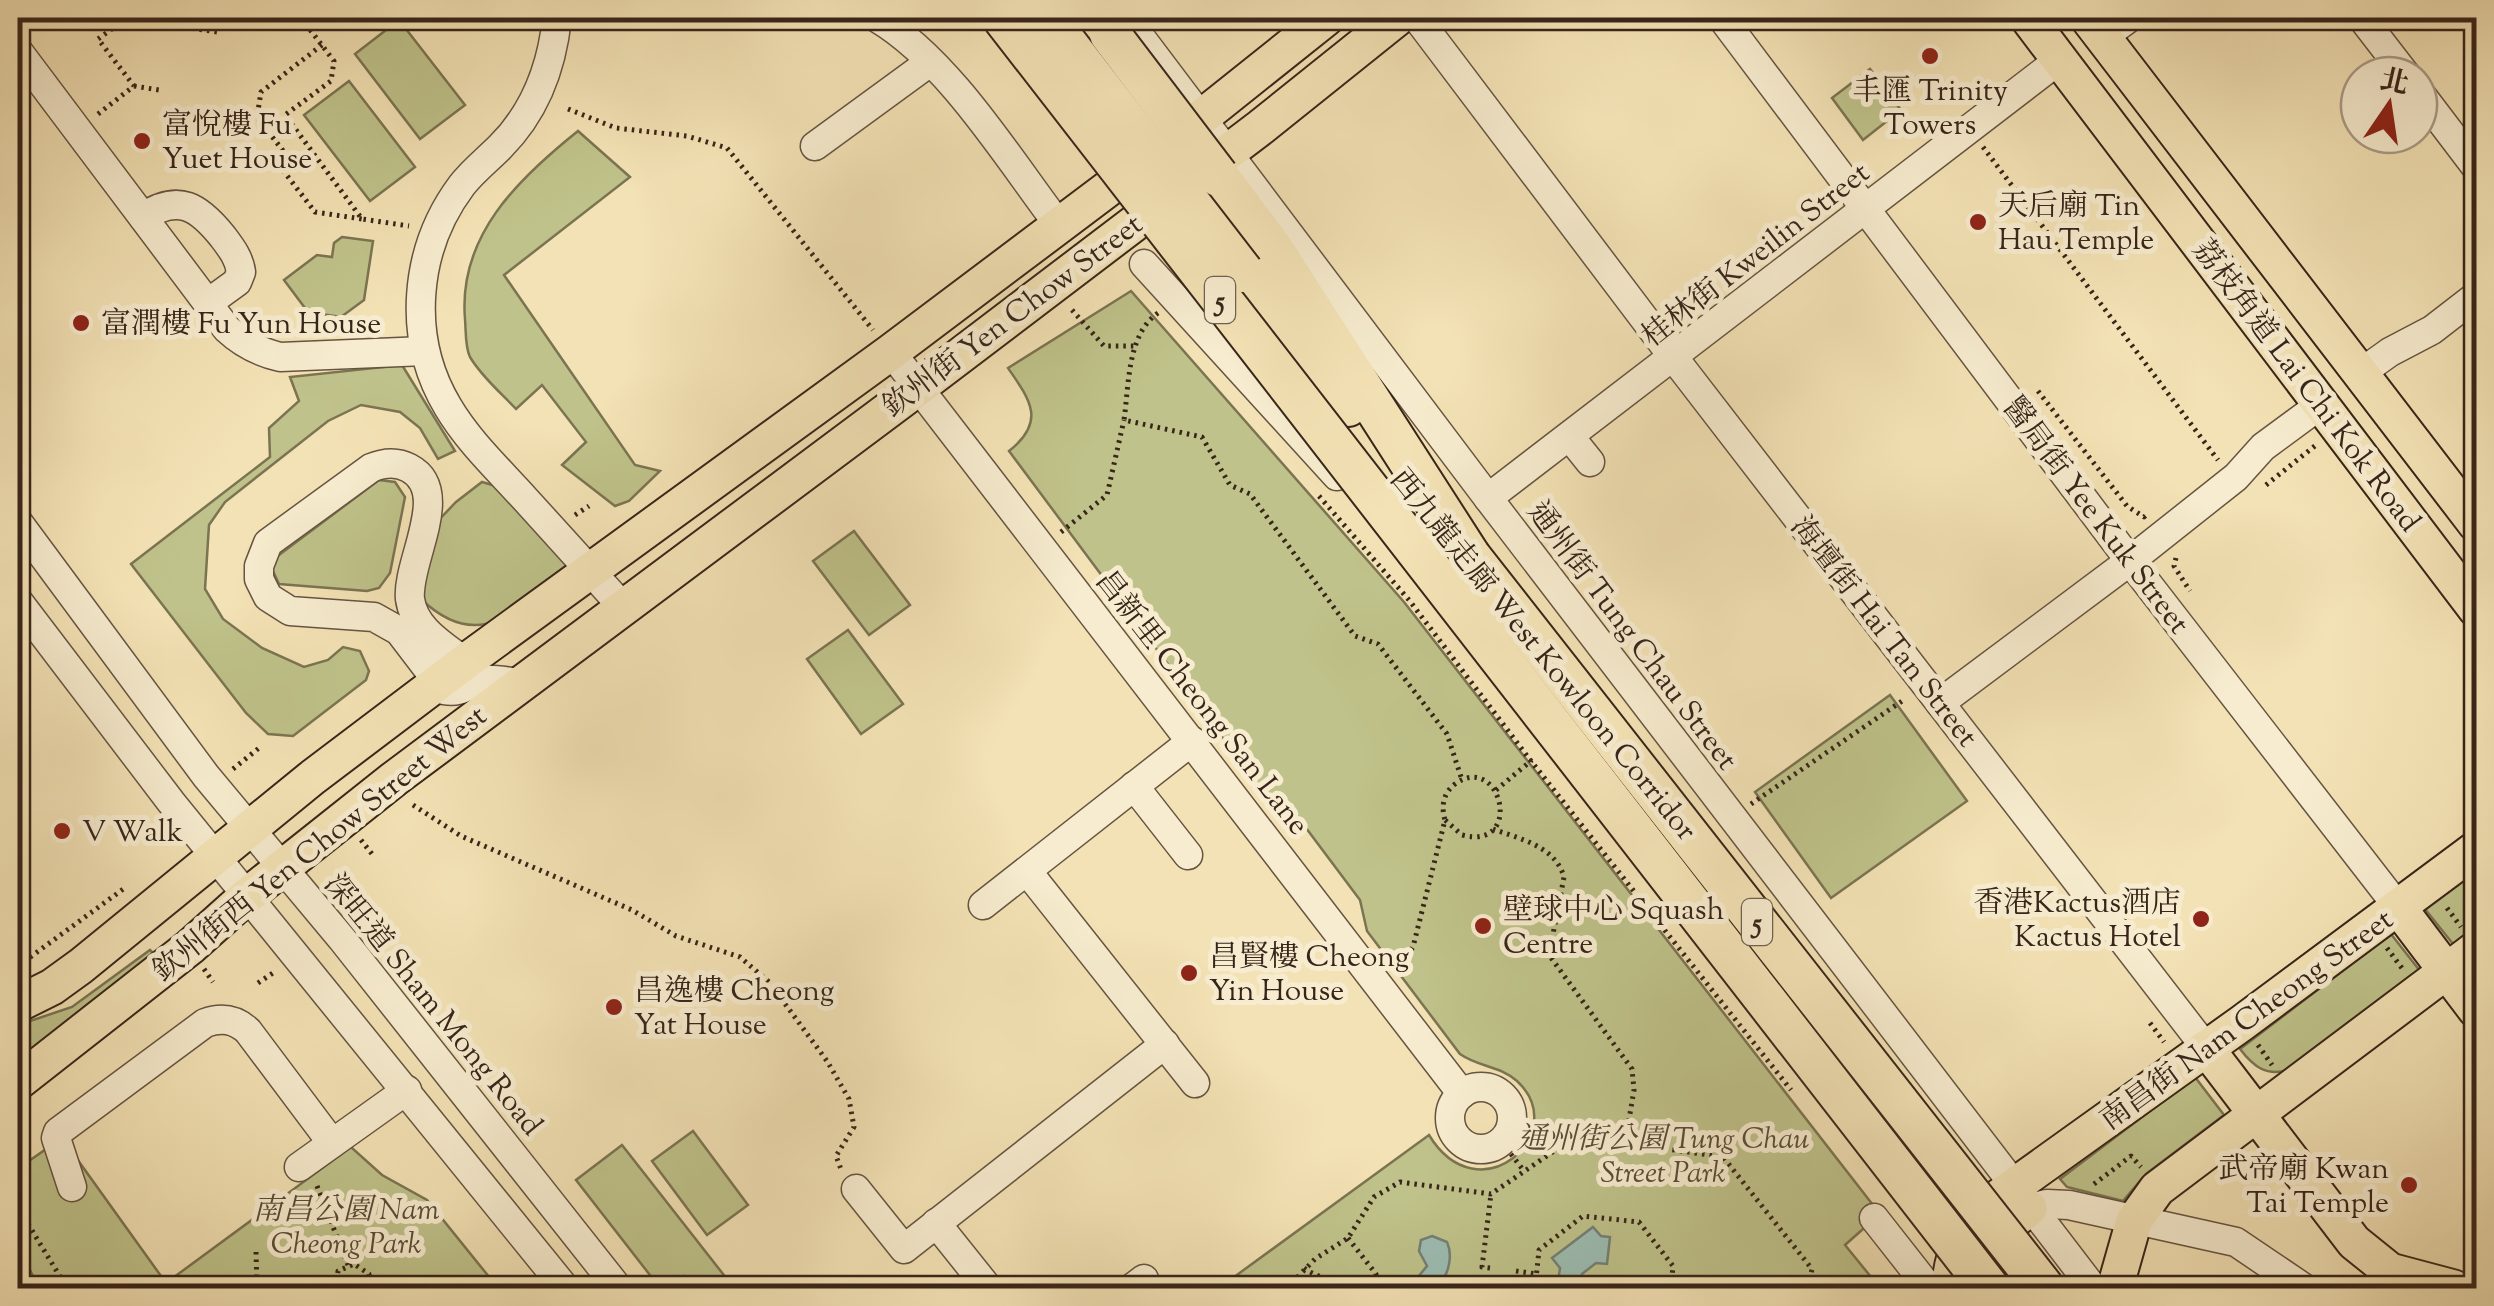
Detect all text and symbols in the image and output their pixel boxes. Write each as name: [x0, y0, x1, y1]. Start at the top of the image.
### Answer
marker: 丰匯 Trinity Towers: [1919, 45, 1941, 67]
north arrow: [2339, 55, 2439, 155]
text: 北: [2376, 61, 2412, 106]
place label: 丰匯 Trinity Towers: [1852, 71, 2008, 148]
place label: 富悅樓 Fu Yuet House: [162, 105, 312, 182]
marker: 富悅樓 Fu Yuet House: [131, 130, 153, 152]
street label: 桂林街 Kweilin Street: [1633, 153, 1880, 359]
place label: 天后廟 Tin Hau Temple: [1998, 186, 2154, 263]
street label: 欽州街 Yen Chow Street: [874, 205, 1153, 429]
marker: 天后廟 Tin Hau Temple: [1967, 211, 1989, 233]
street label: 荔枝角道 Lai Chi Kok Road: [2180, 231, 2430, 542]
road number: 5: [1205, 277, 1235, 323]
place label: 富潤樓 Fu Yun House: [101, 304, 381, 347]
marker: 富潤樓 Fu Yun House: [70, 312, 92, 334]
street label: 醫局街 Yee Kuk Street: [1991, 389, 2199, 644]
street label: 西九龍走廊 West Kowloon Corridor: [1378, 460, 1706, 851]
street label: 通州街 Tung Chau Street: [1515, 493, 1747, 780]
street label: 海壇街 Hai Tan Street: [1779, 508, 1987, 757]
street label: 昌新里 Cheong San Lane: [1084, 562, 1318, 845]
street label: 欽州街西 Yen Chow Street West: [144, 696, 497, 994]
place label: V Walk: [82, 812, 183, 855]
marker: V Walk: [51, 820, 73, 842]
street label: 深旺道 Sham Mong Road: [313, 865, 551, 1146]
place label: 香港Kactus酒店 Kactus Hotel: [1973, 883, 2181, 960]
place label: 壁球中心 Squash Centre: [1503, 890, 1725, 967]
road number: 5: [1742, 899, 1772, 945]
street label: 南昌街 Nam Cheong Street: [2092, 900, 2403, 1142]
marker: 香港Kactus酒店 Kactus Hotel: [2190, 908, 2212, 930]
marker: 壁球中心 Squash Centre: [1472, 915, 1494, 937]
place label: 昌賢樓 Cheong Yin House: [1209, 937, 1409, 1014]
marker: 昌賢樓 Cheong Yin House: [1178, 962, 1200, 984]
place label: 昌逸樓 Cheong Yat House: [634, 971, 834, 1048]
marker: 昌逸樓 Cheong Yat House: [603, 996, 625, 1018]
park label: 通州街公園 Tung Chau Street Park: [1517, 1119, 1810, 1196]
place label: 武帝廟 Kwan Tai Temple: [2219, 1149, 2389, 1226]
marker: 武帝廟 Kwan Tai Temple: [2398, 1174, 2420, 1196]
park label: 南昌公園 Nam Cheong Park: [253, 1190, 440, 1267]

